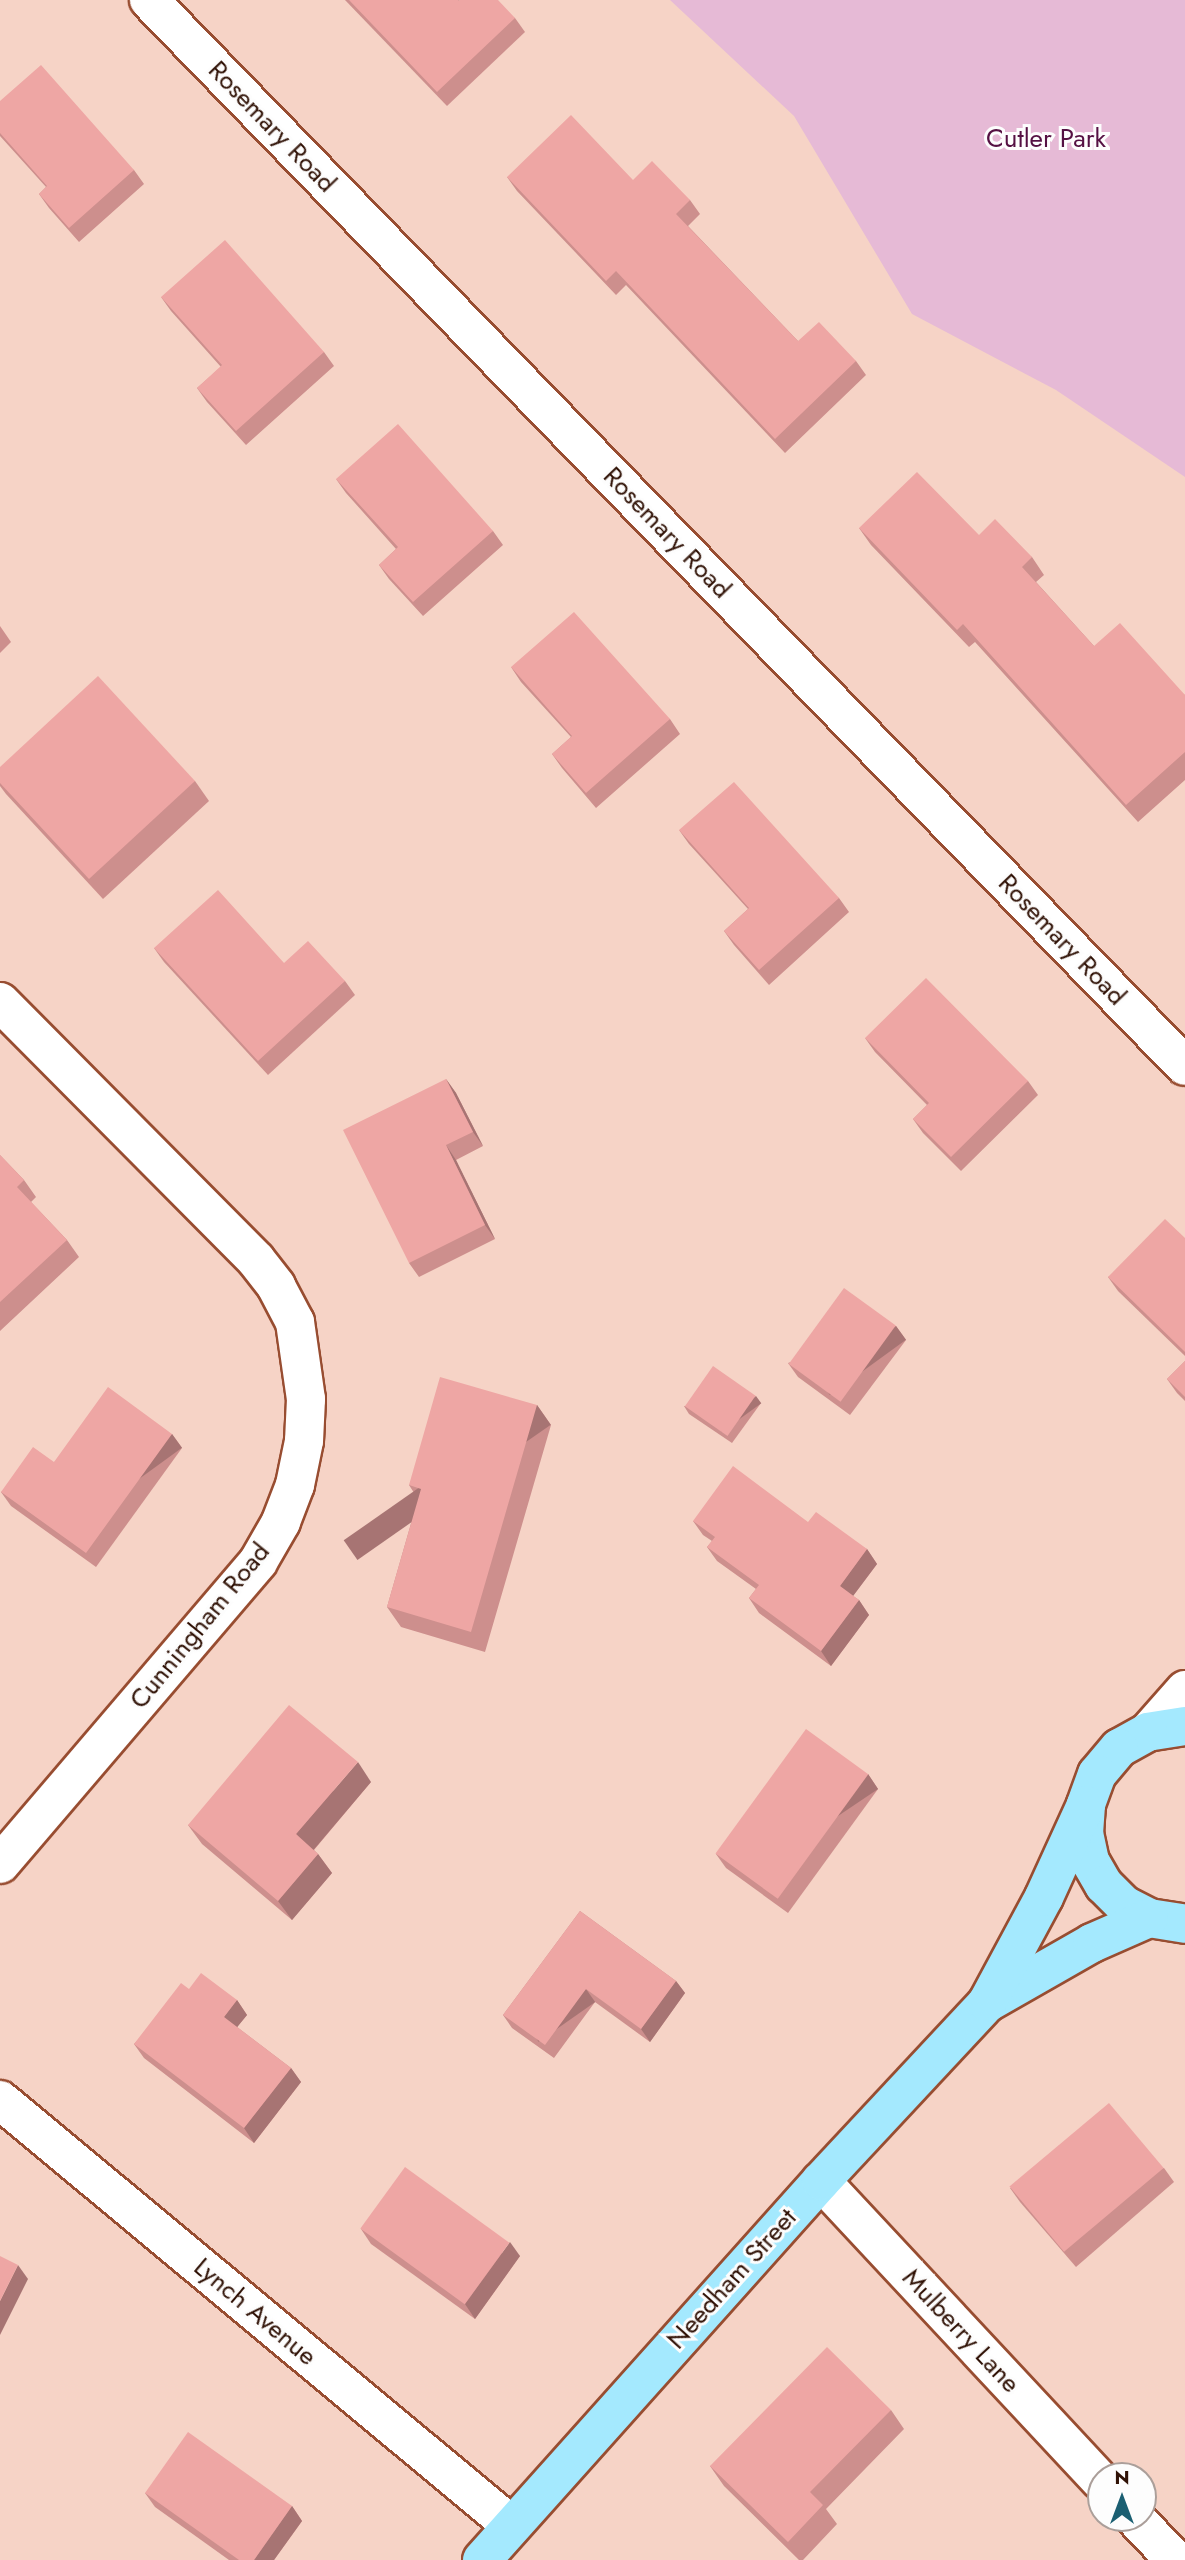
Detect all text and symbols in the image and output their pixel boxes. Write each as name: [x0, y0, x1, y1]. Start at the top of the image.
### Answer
street label: Rosemary Road: [202, 55, 342, 199]
park label: Cutler Park: [986, 123, 1106, 155]
street label: Rosemary Road: [597, 461, 737, 605]
street label: Rosemary Road: [992, 868, 1132, 1012]
street label: Cunningham Road: [124, 1537, 276, 1715]
street label: Needham Street: [661, 2202, 803, 2356]
street label: Lynch Avenue: [187, 2252, 323, 2372]
street label: Mulberry Lane: [896, 2263, 1026, 2399]
north arrow: [1087, 2462, 1157, 2532]
text: N: [1114, 2464, 1130, 2491]

